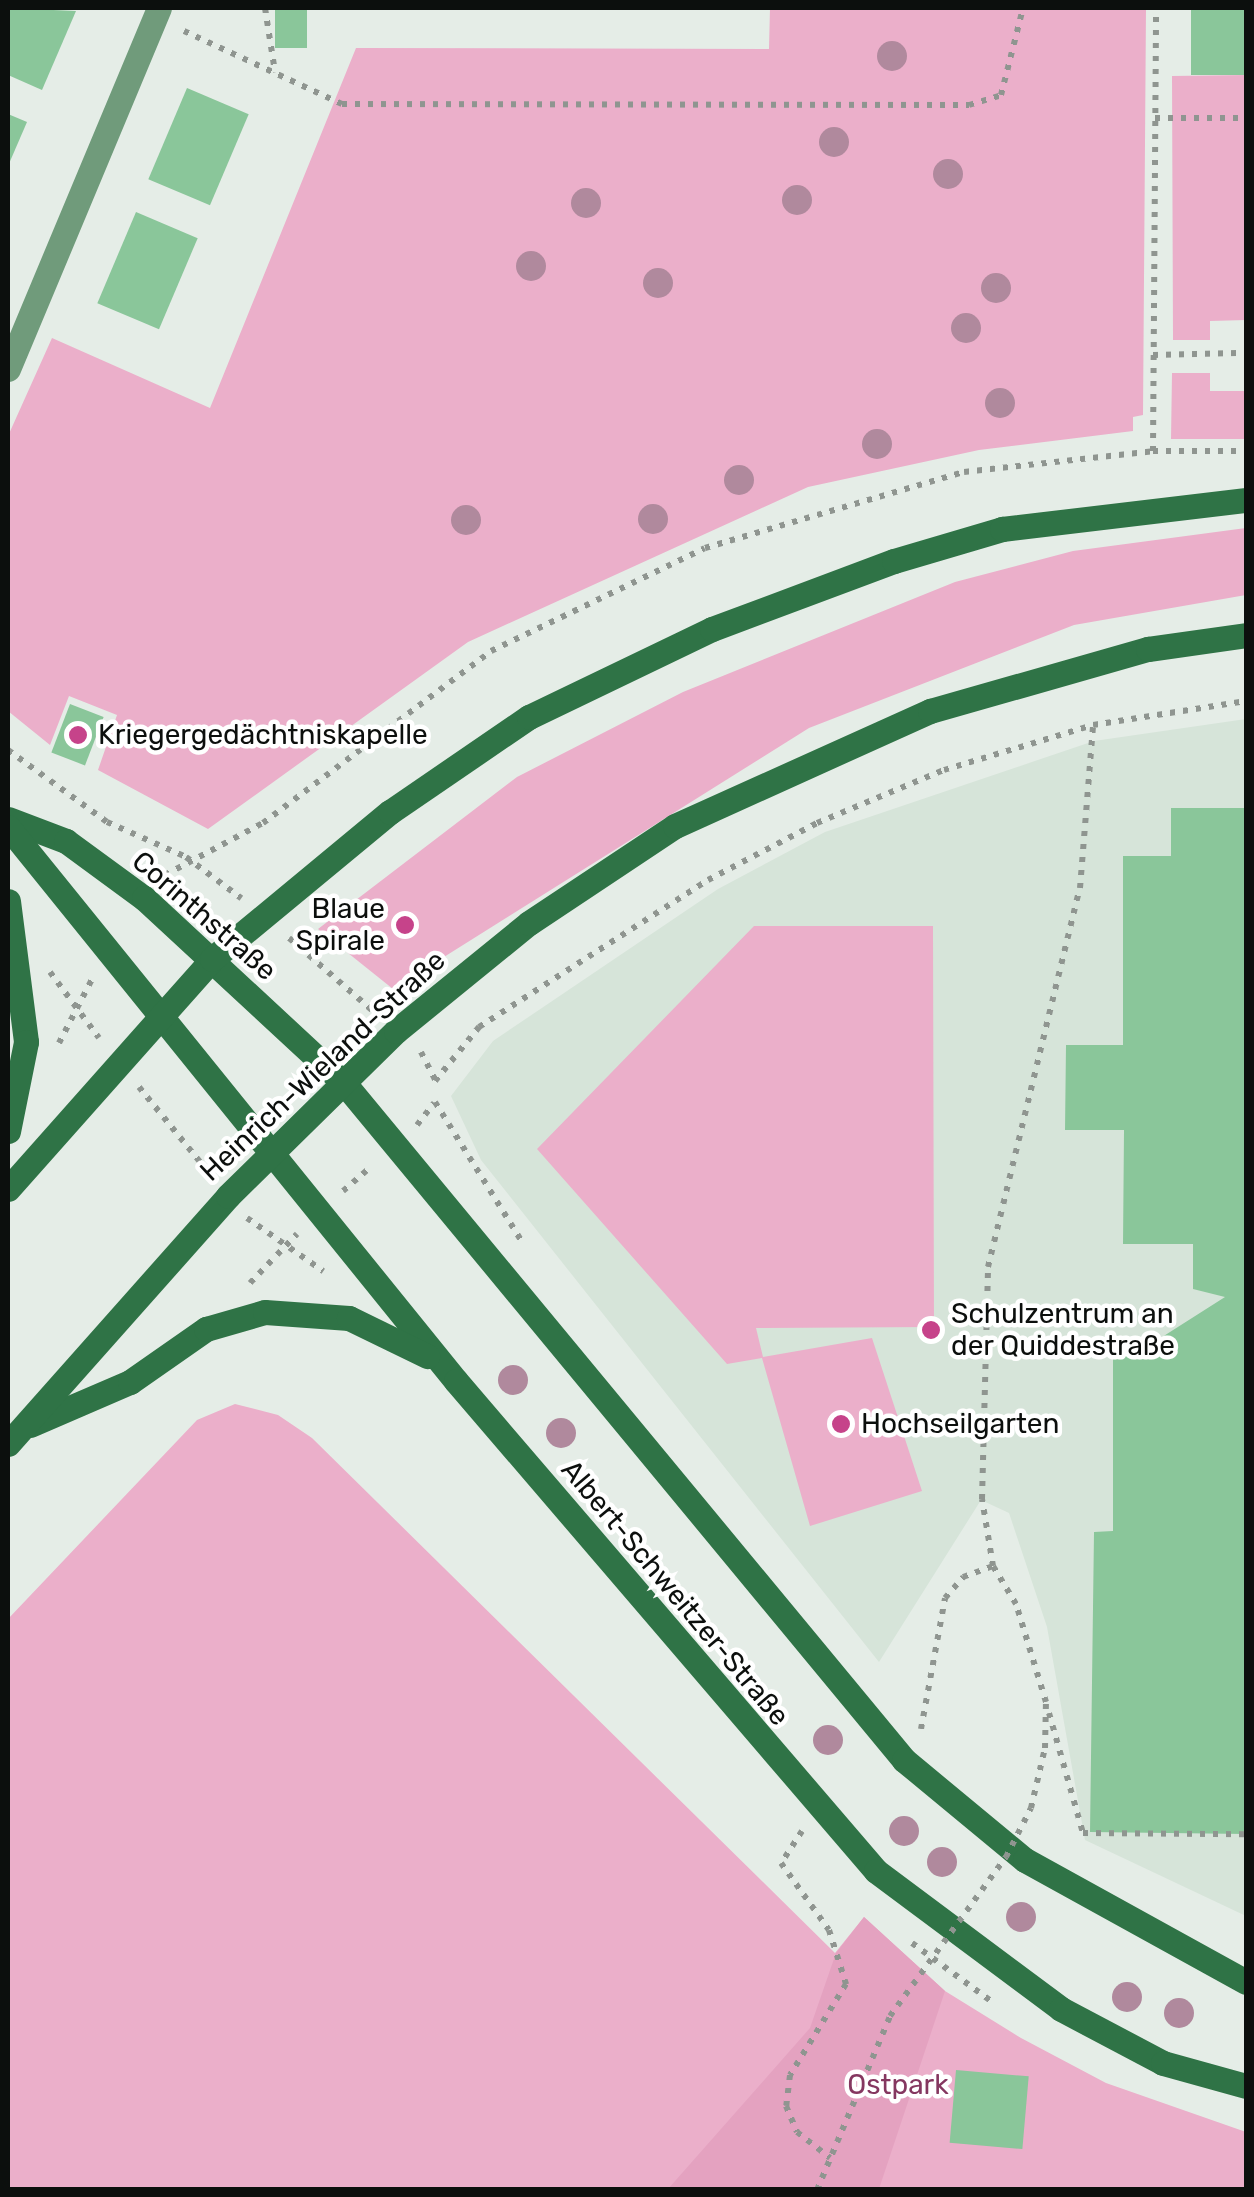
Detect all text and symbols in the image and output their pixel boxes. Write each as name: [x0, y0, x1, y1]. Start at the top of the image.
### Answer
place label: Kriegergedächtniskapelle: [98, 718, 428, 752]
marker: Kriegergedächtniskapelle: [67, 724, 89, 746]
street label: Corinthstraße: [125, 844, 283, 988]
place label: Blaue Spirale: [296, 892, 385, 958]
marker: Blaue Spirale: [394, 914, 416, 936]
street label: Heinrich-Wieland-Straße: [194, 944, 452, 1188]
place label: Schulzentrum an der Quiddestraße: [951, 1297, 1176, 1363]
marker: Schulzentrum an der Quiddestraße: [920, 1319, 942, 1341]
place label: Hochseilgarten: [861, 1407, 1060, 1441]
marker: Hochseilgarten: [830, 1413, 852, 1435]
street label: Albert-Schweitzer-Straße: [554, 1453, 796, 1733]
park label: Ostpark: [847, 2068, 949, 2102]

